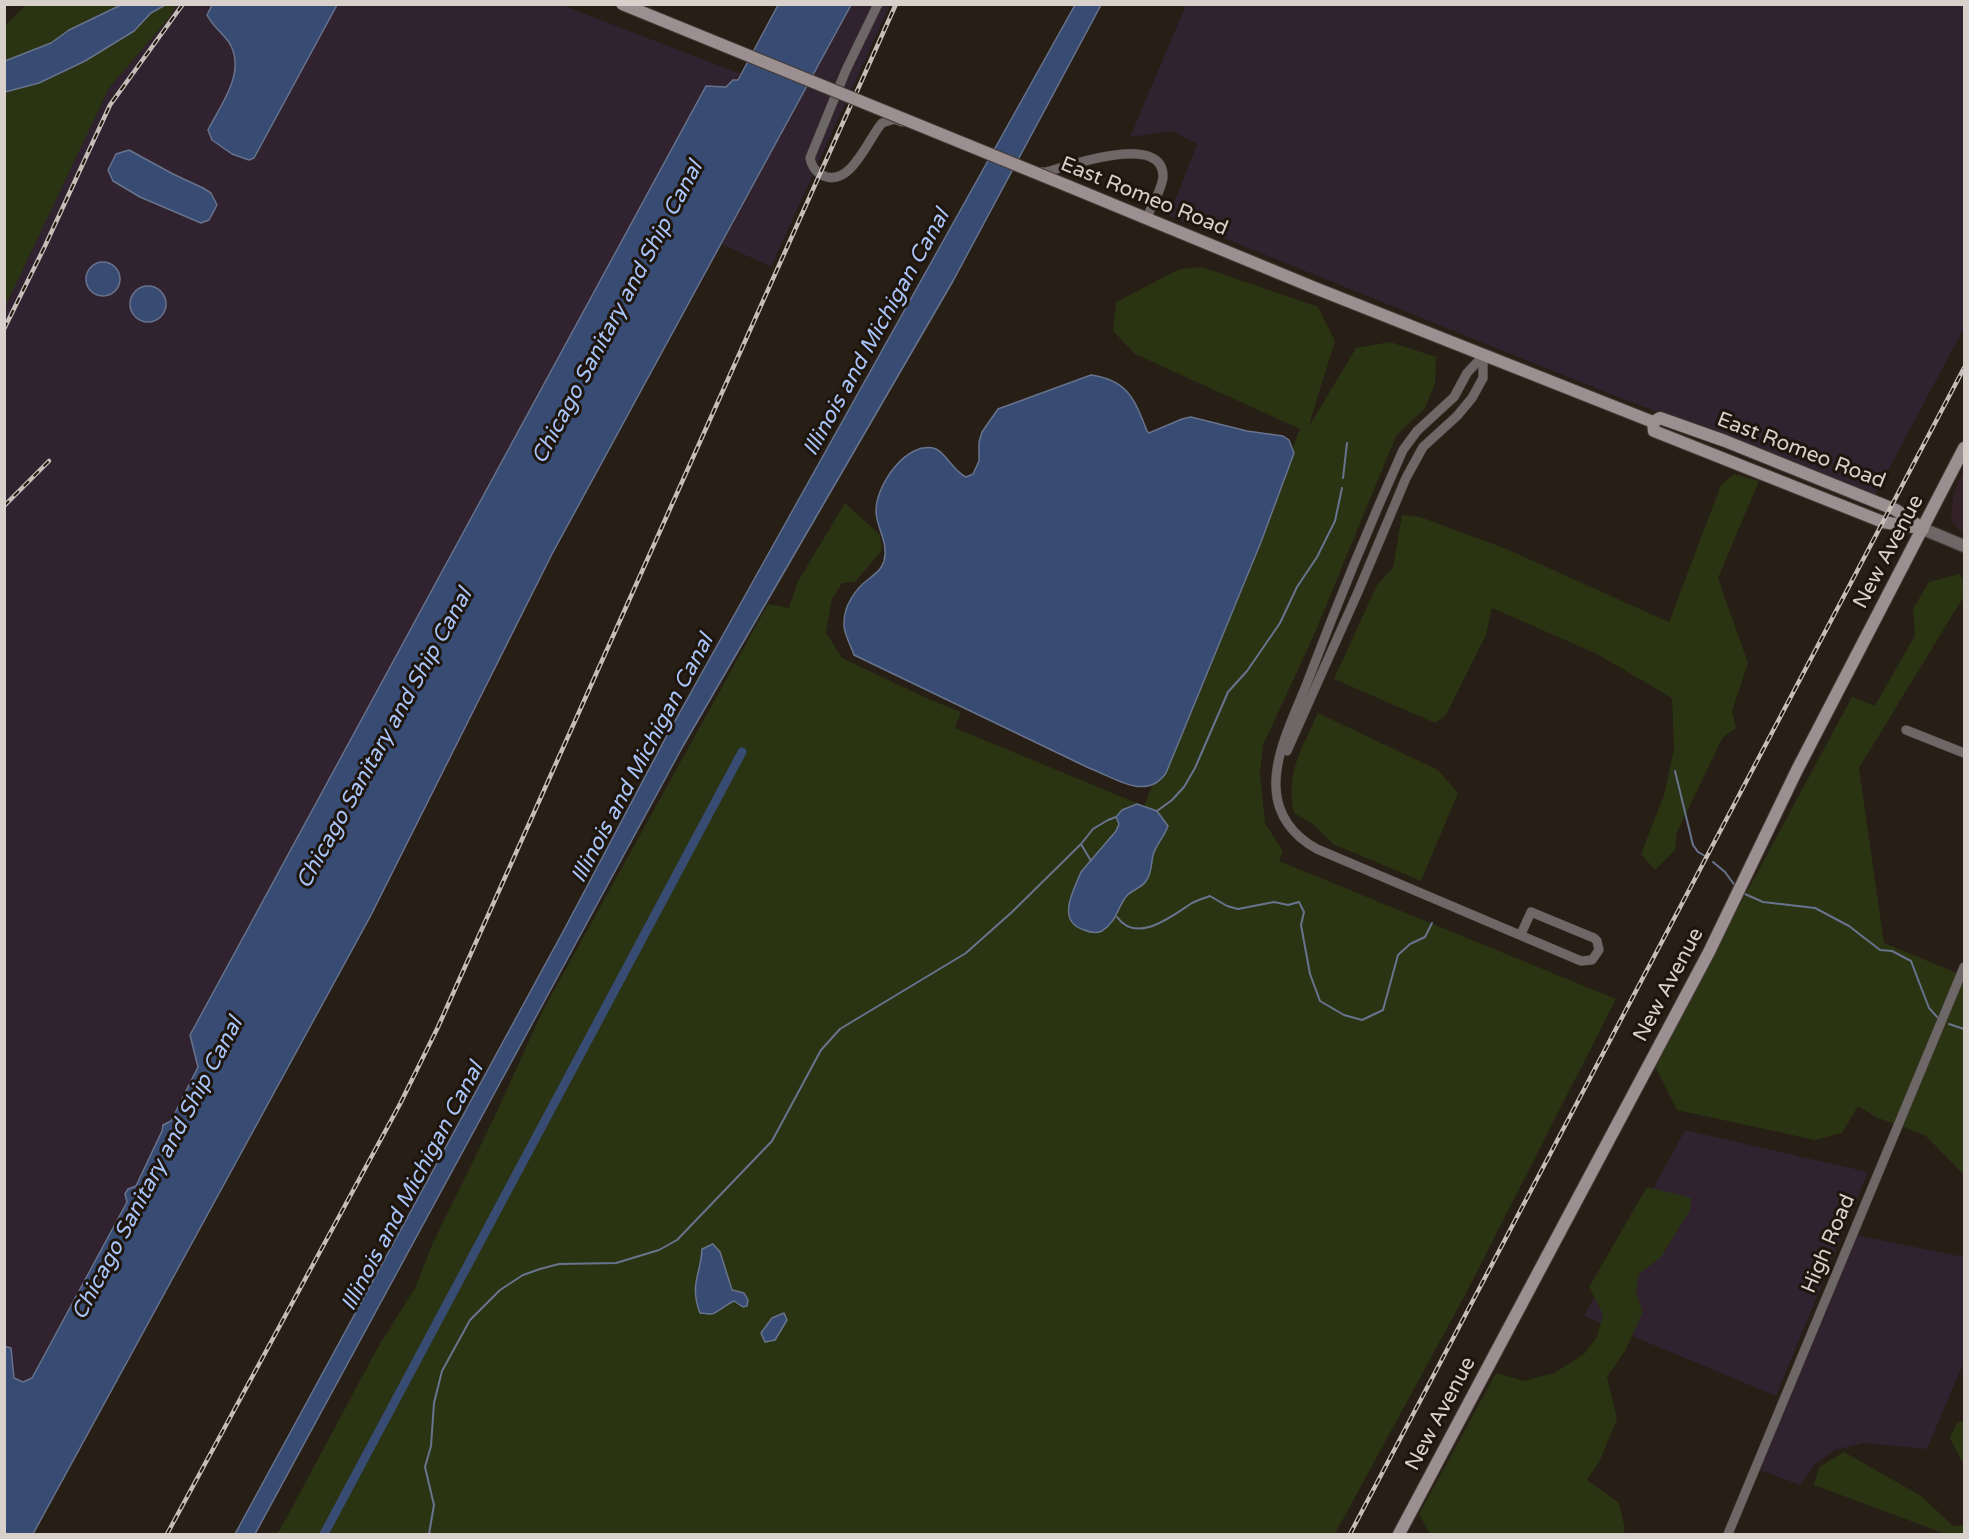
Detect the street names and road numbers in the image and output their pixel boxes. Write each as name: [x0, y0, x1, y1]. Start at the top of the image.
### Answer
street label: East Romeo Road: [1057, 152, 1231, 242]
street label: East Romeo Road: [1713, 407, 1889, 495]
street label: New Avenue: [1848, 491, 1930, 613]
street label: New Avenue: [1628, 924, 1710, 1046]
street label: High Road: [1797, 1191, 1861, 1297]
street label: New Avenue: [1400, 1353, 1482, 1475]

